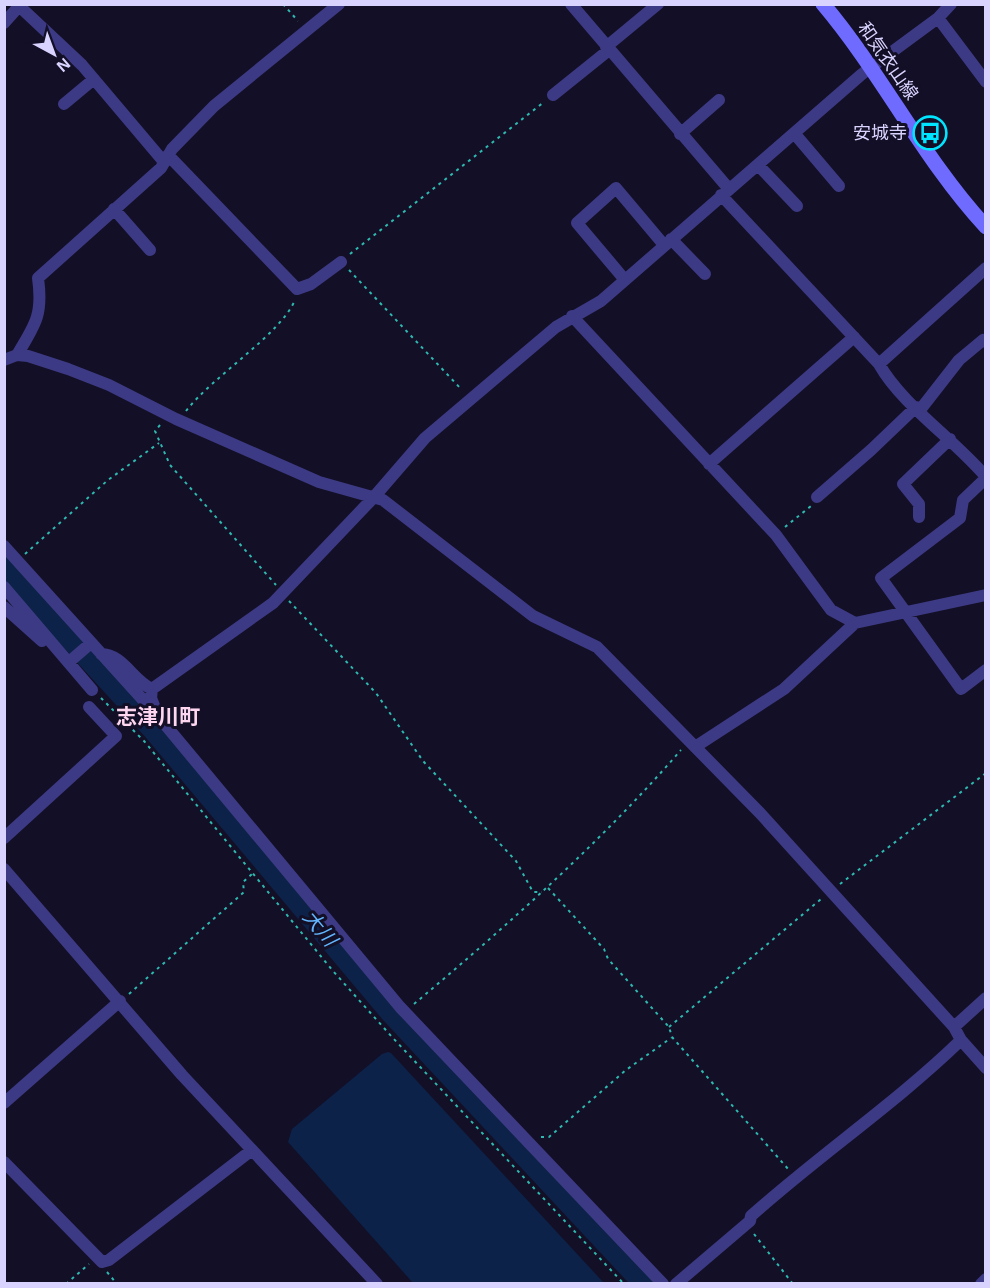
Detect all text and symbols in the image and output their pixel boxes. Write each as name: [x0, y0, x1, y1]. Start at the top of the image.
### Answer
street label: 和気衣山線: [854, 18, 922, 104]
north arrow: [24, 24, 84, 84]
text: N: [54, 55, 73, 75]
bus stop icon: 安城寺: [912, 115, 948, 151]
place label: 安城寺: [853, 123, 907, 143]
district label: 志津川町: [116, 705, 200, 728]
water label: 大川: [299, 906, 343, 952]

